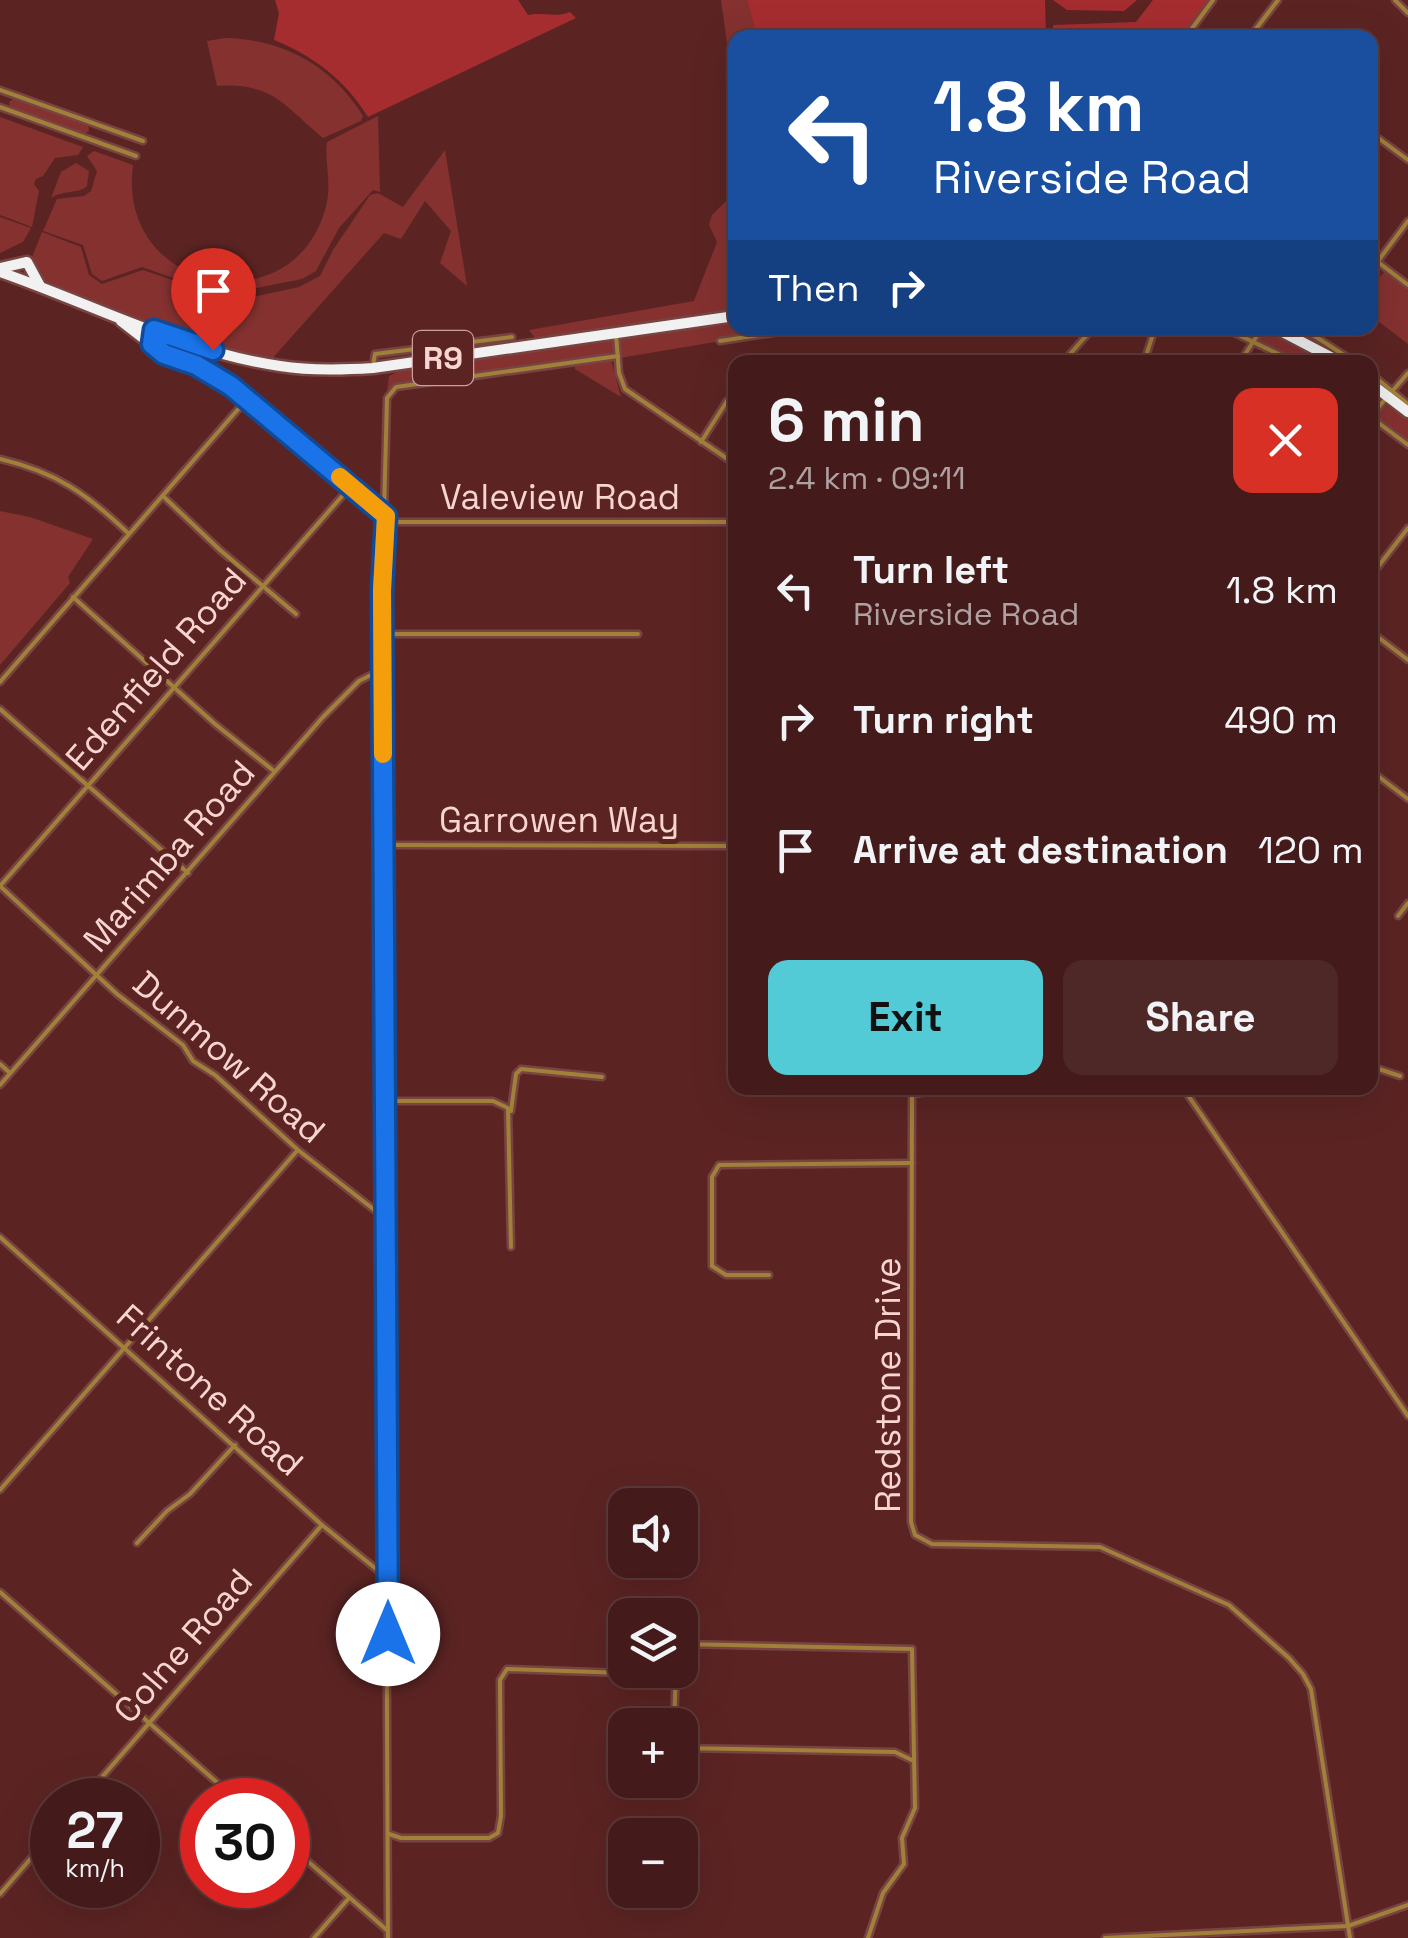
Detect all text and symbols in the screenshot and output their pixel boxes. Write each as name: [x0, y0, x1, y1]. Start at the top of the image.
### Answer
text: 1.8 km: [933, 62, 1145, 151]
icon: left: [768, 70, 898, 200]
text: Riverside Road: [933, 149, 1251, 206]
pin: [171, 248, 256, 351]
icon: right: [879, 260, 934, 315]
icon: arrive: [186, 263, 241, 318]
text: Then: [768, 264, 859, 312]
road number: R9: [413, 331, 473, 385]
text: 6 min: [768, 382, 924, 459]
button: close: [1233, 388, 1338, 493]
text: 2.4 km · 09:11: [768, 458, 966, 498]
street label: Valeview Road: [440, 475, 680, 519]
text: Turn left: [853, 546, 1009, 594]
street label: Edenfield Road: [56, 559, 256, 779]
icon: left: [768, 563, 823, 618]
text: 1.8 km: [1226, 566, 1338, 614]
text: Riverside Road: [853, 594, 1079, 634]
icon: right: [768, 693, 823, 748]
text: Turn right: [853, 696, 1034, 744]
text: 490 m: [1224, 696, 1338, 744]
street label: Marimba Road: [74, 751, 264, 961]
street label: Garrowen Way: [439, 798, 679, 842]
icon: arrive: [768, 823, 823, 878]
text: Arrive at destination: [853, 826, 1228, 874]
text: 120 m: [1258, 826, 1364, 874]
button: Exit: [768, 960, 1043, 1075]
button: Share: [1063, 960, 1338, 1075]
street label: Dunmow Road: [124, 962, 334, 1152]
street label: Redstone Drive: [866, 1257, 910, 1513]
street label: Frintone Road: [108, 1295, 312, 1485]
map controls: [608, 1488, 698, 1908]
button: sound: [608, 1488, 698, 1578]
street label: Colne Road: [104, 1560, 262, 1732]
position arrow: [336, 1582, 440, 1686]
button: layers: [608, 1598, 698, 1688]
button: +: [608, 1708, 698, 1798]
speed limit sign: 30: [180, 1778, 310, 1908]
text: 27: [67, 1799, 123, 1863]
button: −: [608, 1818, 698, 1908]
text: km/h: [65, 1852, 125, 1884]

